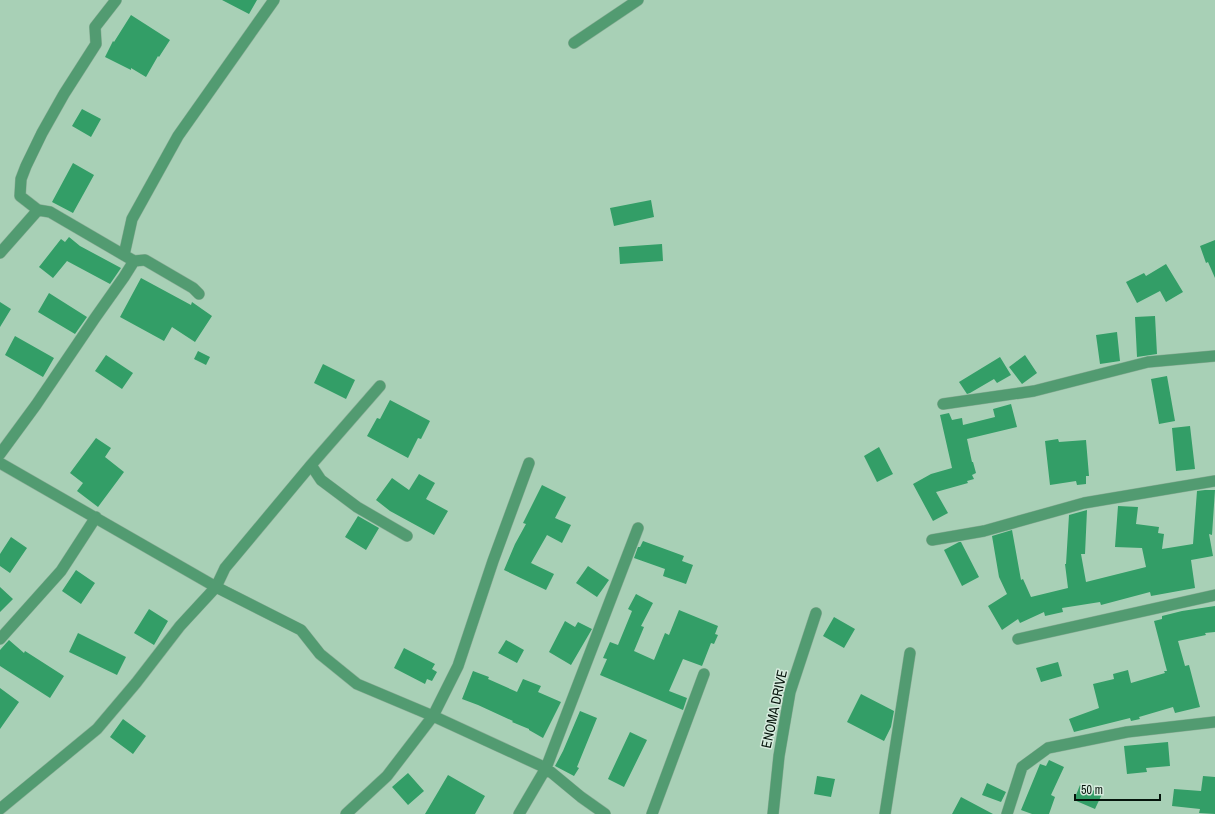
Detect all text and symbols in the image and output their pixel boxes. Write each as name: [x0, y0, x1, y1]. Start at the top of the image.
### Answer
street label: ENOMA DRIVE: [757, 668, 791, 750]
scale bar: [1075, 776, 1160, 802]
text: 50 m: [1081, 782, 1103, 798]

